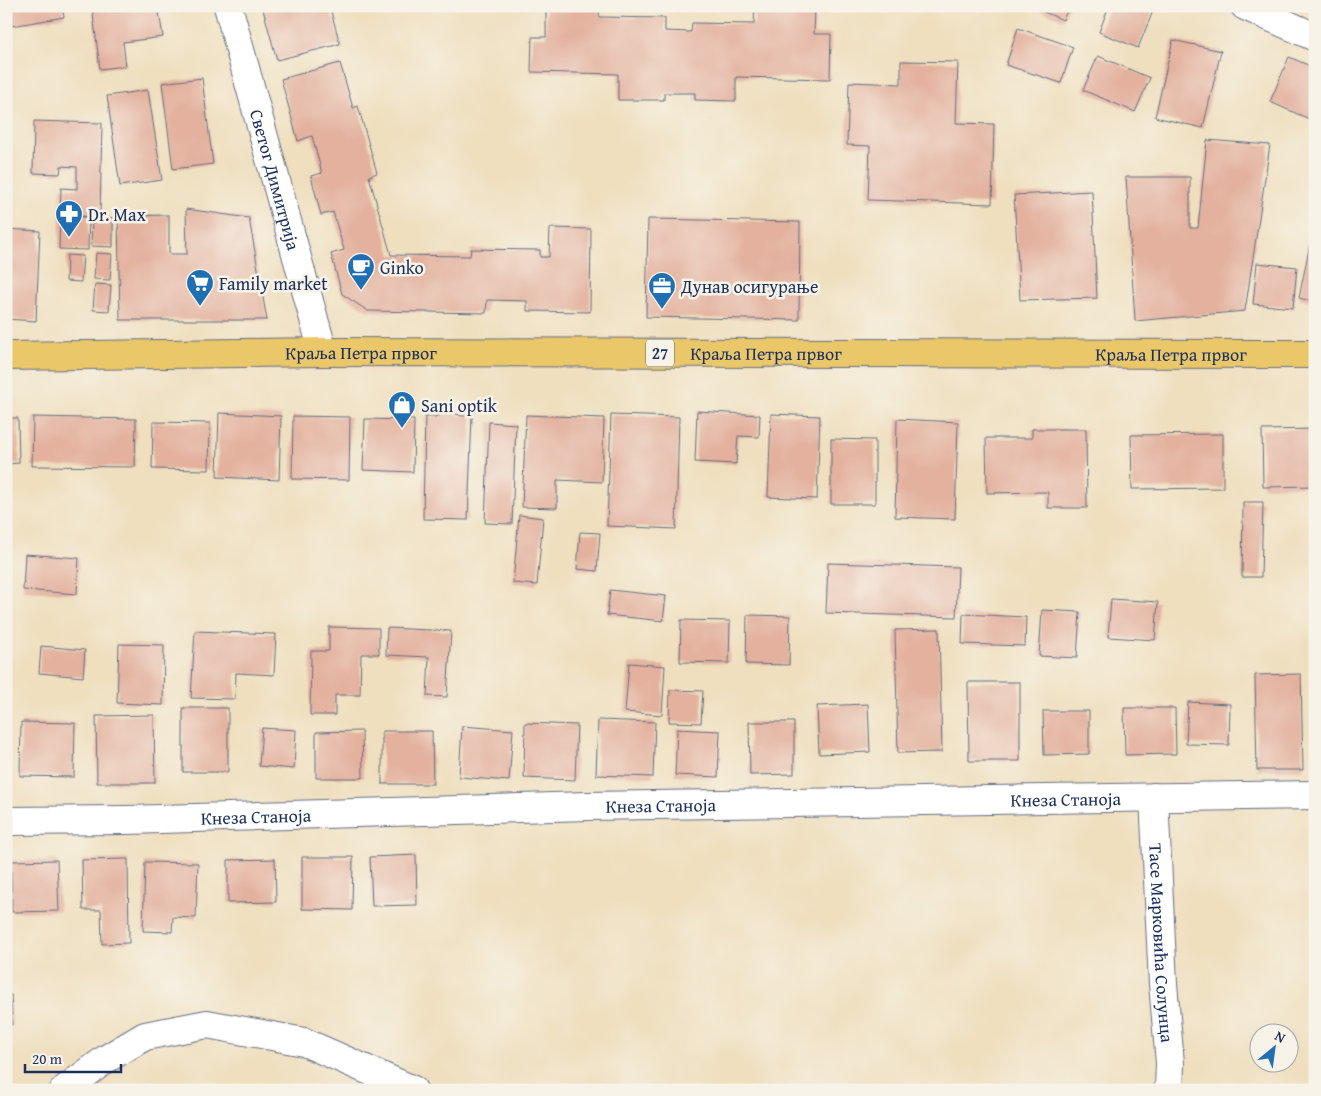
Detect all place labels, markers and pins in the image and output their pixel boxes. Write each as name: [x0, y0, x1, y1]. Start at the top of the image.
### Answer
pharmacy icon: Dr. Max: [54, 199, 84, 238]
place label: Dr. Max: [88, 201, 147, 228]
cafe icon: Ginko: [346, 252, 376, 291]
place label: Ginko: [380, 254, 424, 281]
supermarket icon: Family market: [185, 268, 215, 307]
place label: Family market: [219, 270, 328, 297]
office icon: Дунав осигурање: [647, 271, 677, 310]
place label: Дунав осигурање: [680, 273, 818, 300]
shop icon: Sani optik: [387, 390, 417, 429]
place label: Sani optik: [421, 392, 498, 419]

